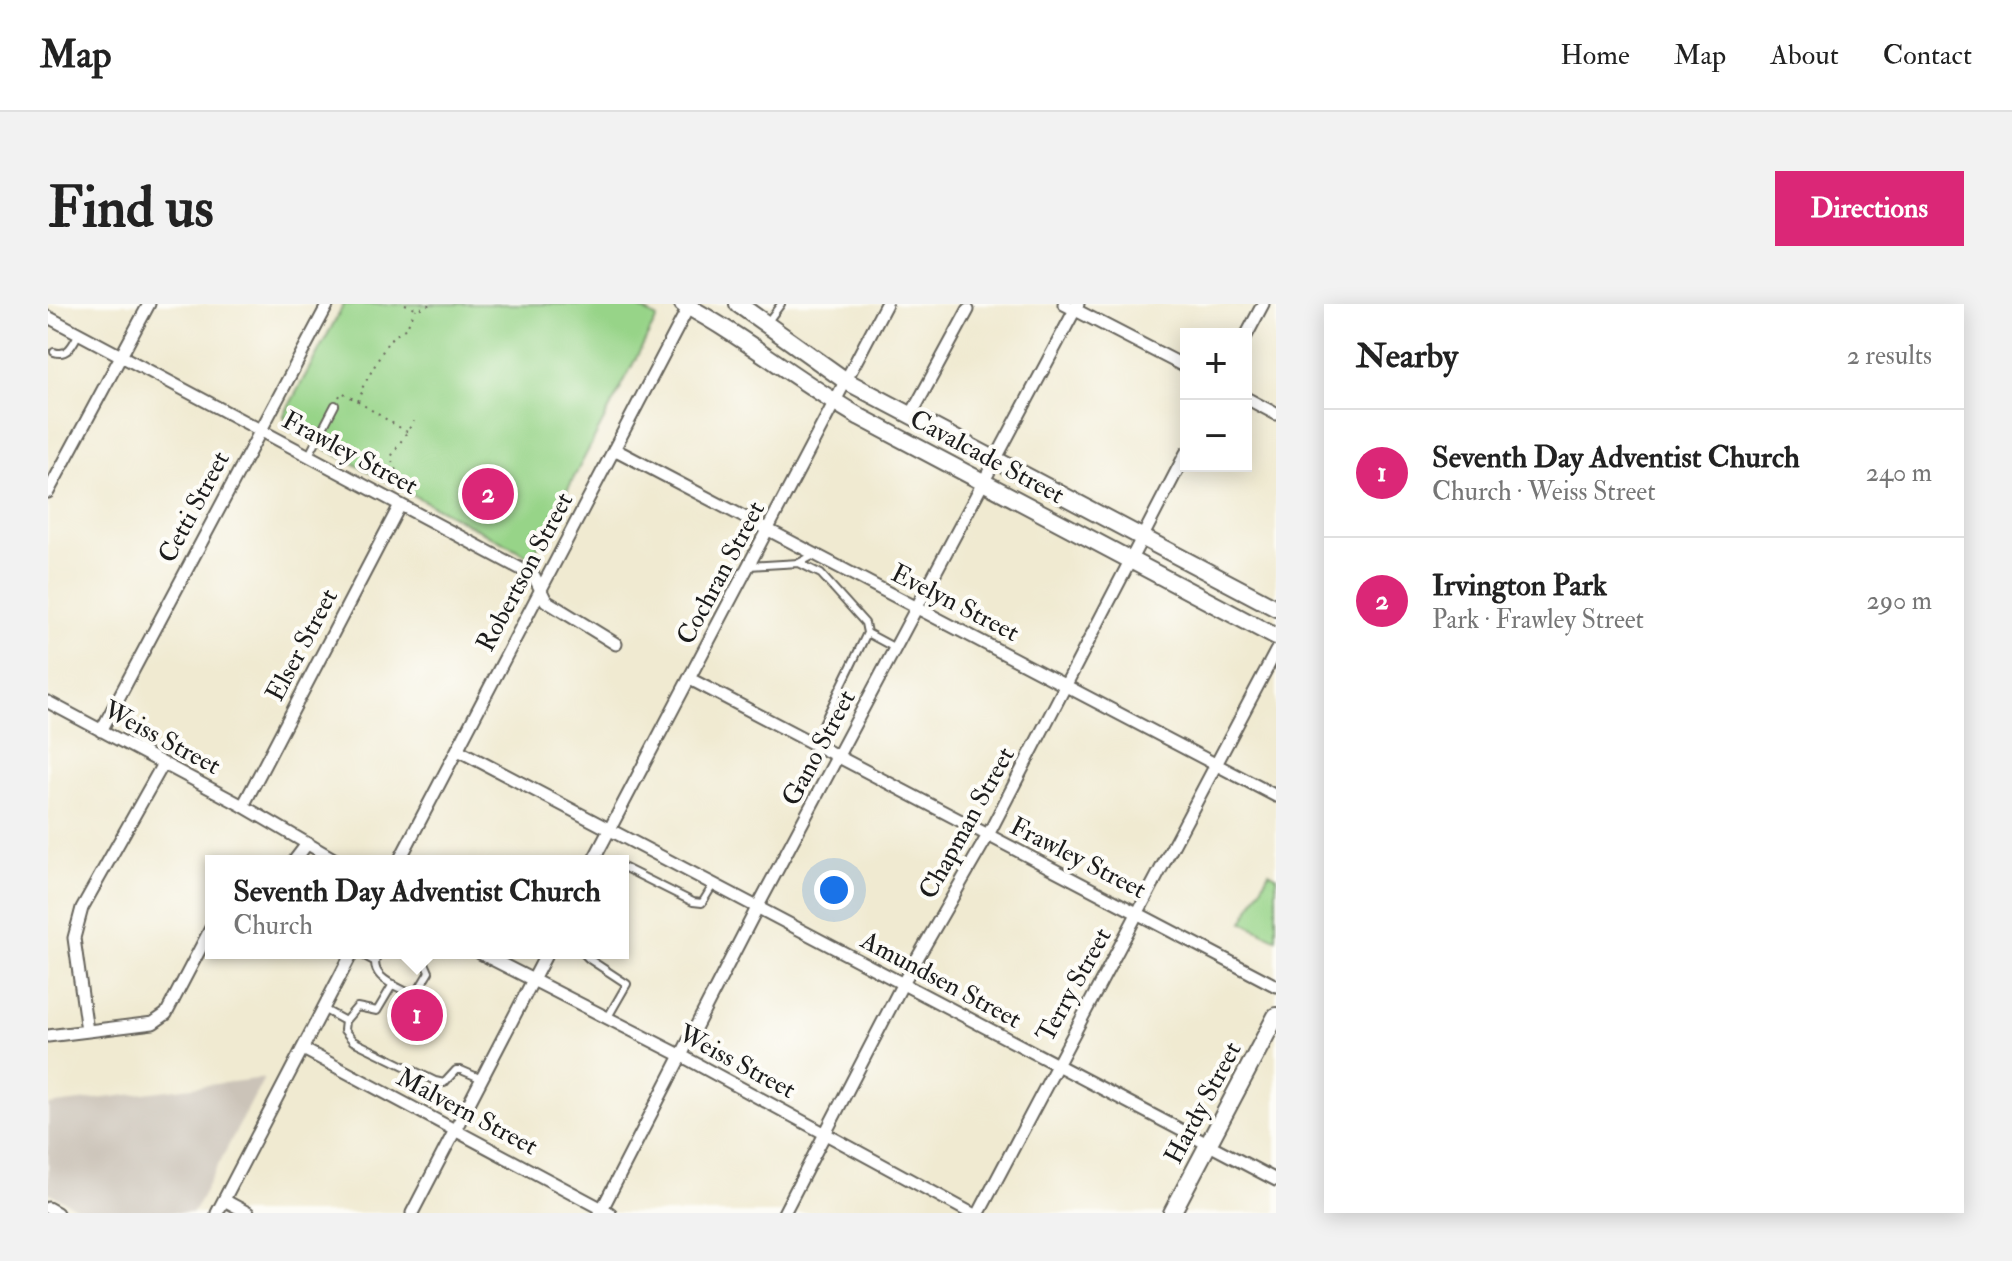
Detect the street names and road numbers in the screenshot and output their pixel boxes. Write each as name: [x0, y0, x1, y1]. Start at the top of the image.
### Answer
street label: Cavalcade Street: [904, 403, 1070, 511]
street label: Frawley Street: [277, 404, 423, 502]
street label: Cetti Street: [151, 446, 237, 568]
street label: Robertson Street: [470, 487, 580, 657]
street label: Cochran Street: [670, 496, 772, 650]
street label: Evelyn Street: [886, 557, 1024, 649]
street label: Elser Street: [259, 583, 345, 707]
street label: Gano Street: [775, 685, 863, 811]
street label: Weiss Street: [97, 693, 226, 782]
street label: Chapman Street: [912, 741, 1023, 905]
street label: Frawley Street: [1004, 810, 1152, 906]
street label: Terry Street: [1030, 922, 1118, 1048]
street label: Amundsen Street: [854, 924, 1027, 1036]
street label: Weiss Street: [672, 1017, 801, 1106]
street label: Hardy Street: [1157, 1036, 1249, 1170]
street label: Malvern Street: [391, 1061, 543, 1163]

